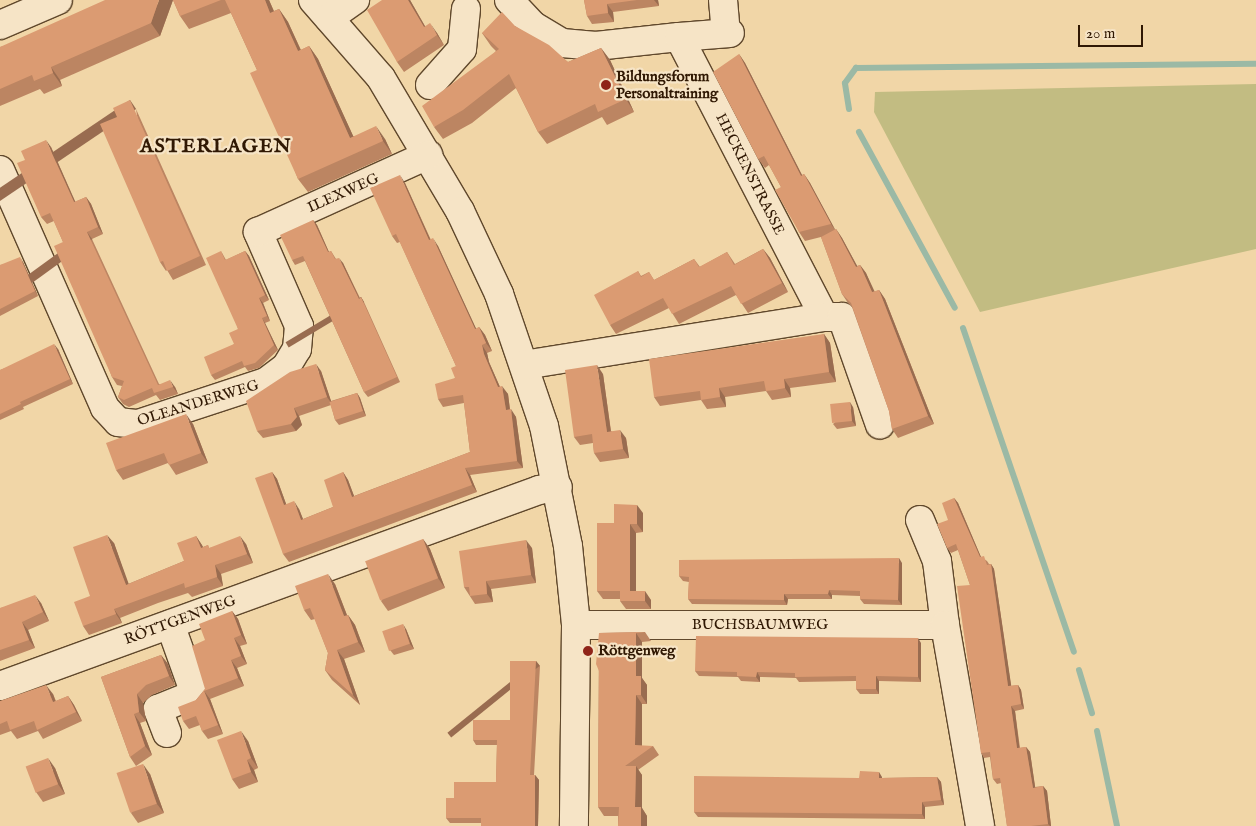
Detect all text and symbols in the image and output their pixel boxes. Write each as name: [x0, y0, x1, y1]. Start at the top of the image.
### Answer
scale bar: [1081, 15, 1146, 47]
text: 20 m: [1086, 24, 1115, 43]
place label: Bildungsforum Personaltraining: [616, 67, 718, 102]
marker: Bildungsforum Personaltraining: [600, 79, 612, 91]
street label: HECKENSTRASSE: [712, 110, 788, 238]
district label: ASTERLAGEN: [139, 134, 293, 158]
street label: ILEXWEG: [305, 169, 381, 217]
street label: OLEANDERWEG: [135, 376, 261, 430]
street label: RÖTTGENWEG: [122, 591, 238, 649]
street label: BUCHSBAUMWEG: [692, 616, 828, 634]
place label: Röttgenweg: [598, 642, 675, 660]
marker: Röttgenweg: [582, 645, 594, 657]

